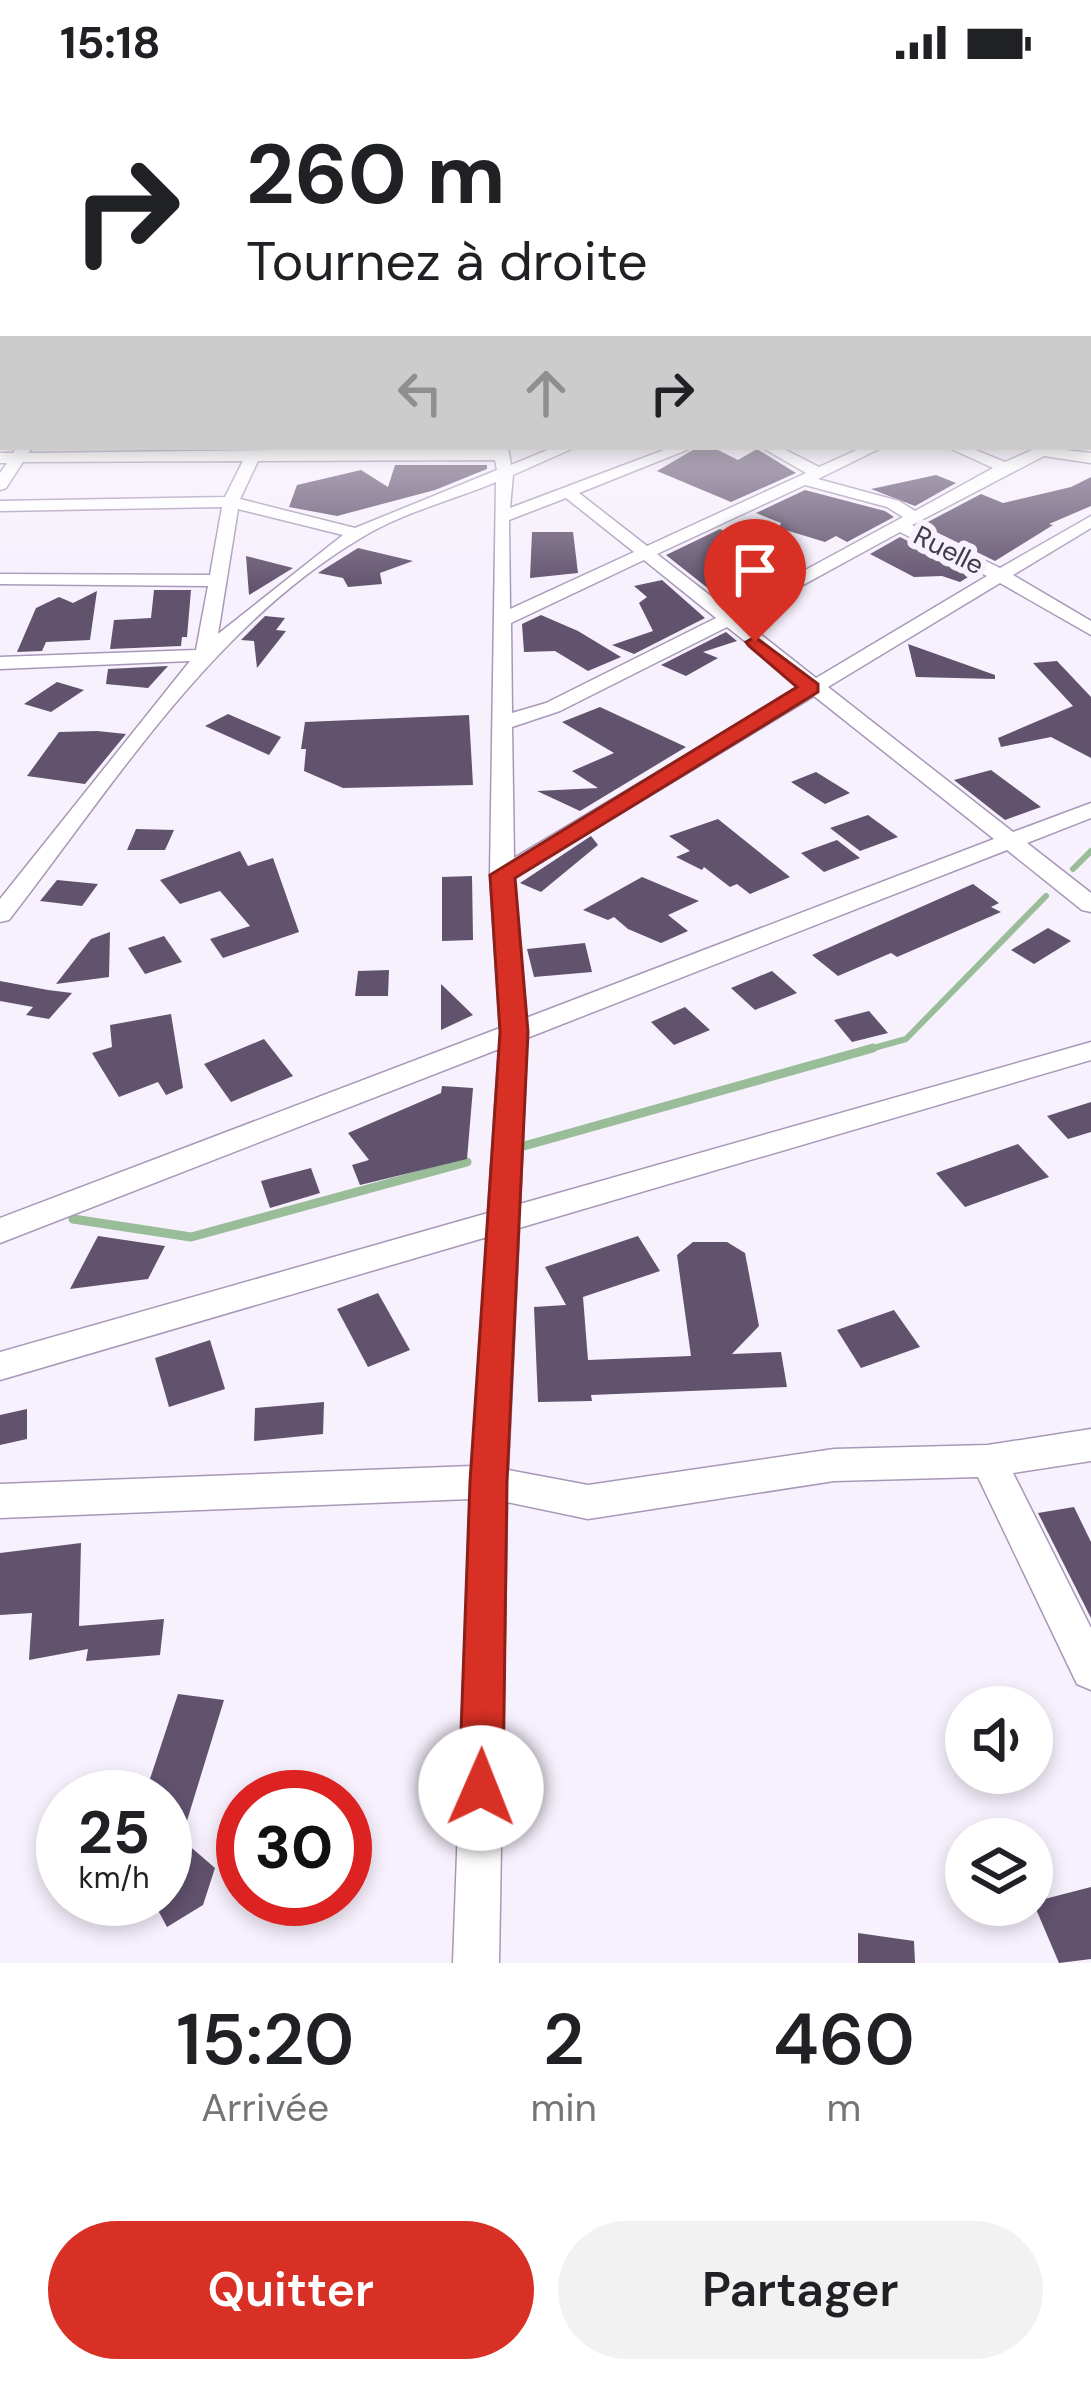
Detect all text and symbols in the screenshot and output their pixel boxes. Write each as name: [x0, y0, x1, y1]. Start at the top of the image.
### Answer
text: 15:18: [60, 13, 161, 72]
text: 260 m: [246, 120, 506, 229]
icon: right: [48, 132, 204, 288]
text: Tournez à droite: [246, 226, 648, 297]
icon: left: [387, 360, 453, 426]
icon: ahead: [513, 360, 579, 426]
icon: right: [639, 360, 705, 426]
street label: Ruelle: [908, 518, 990, 582]
pin: [704, 519, 806, 642]
icon: arrive: [722, 537, 788, 603]
map controls: [945, 1686, 1053, 1926]
button: sound: [945, 1686, 1053, 1794]
position arrow: [418, 1725, 544, 1851]
speed limit sign: 30: [216, 1770, 372, 1926]
text: 25: [78, 1793, 150, 1872]
button: layers: [945, 1818, 1053, 1926]
text: km/h: [79, 1858, 149, 1897]
text: 15:20: [176, 1993, 354, 2086]
text: 2: [543, 1993, 584, 2086]
text: 460: [773, 1993, 915, 2086]
text: Arrivée: [201, 2082, 329, 2133]
text: min: [530, 2082, 597, 2133]
text: m: [827, 2082, 861, 2133]
button: Quitter: [48, 2221, 534, 2359]
button: Partager: [558, 2221, 1043, 2359]

